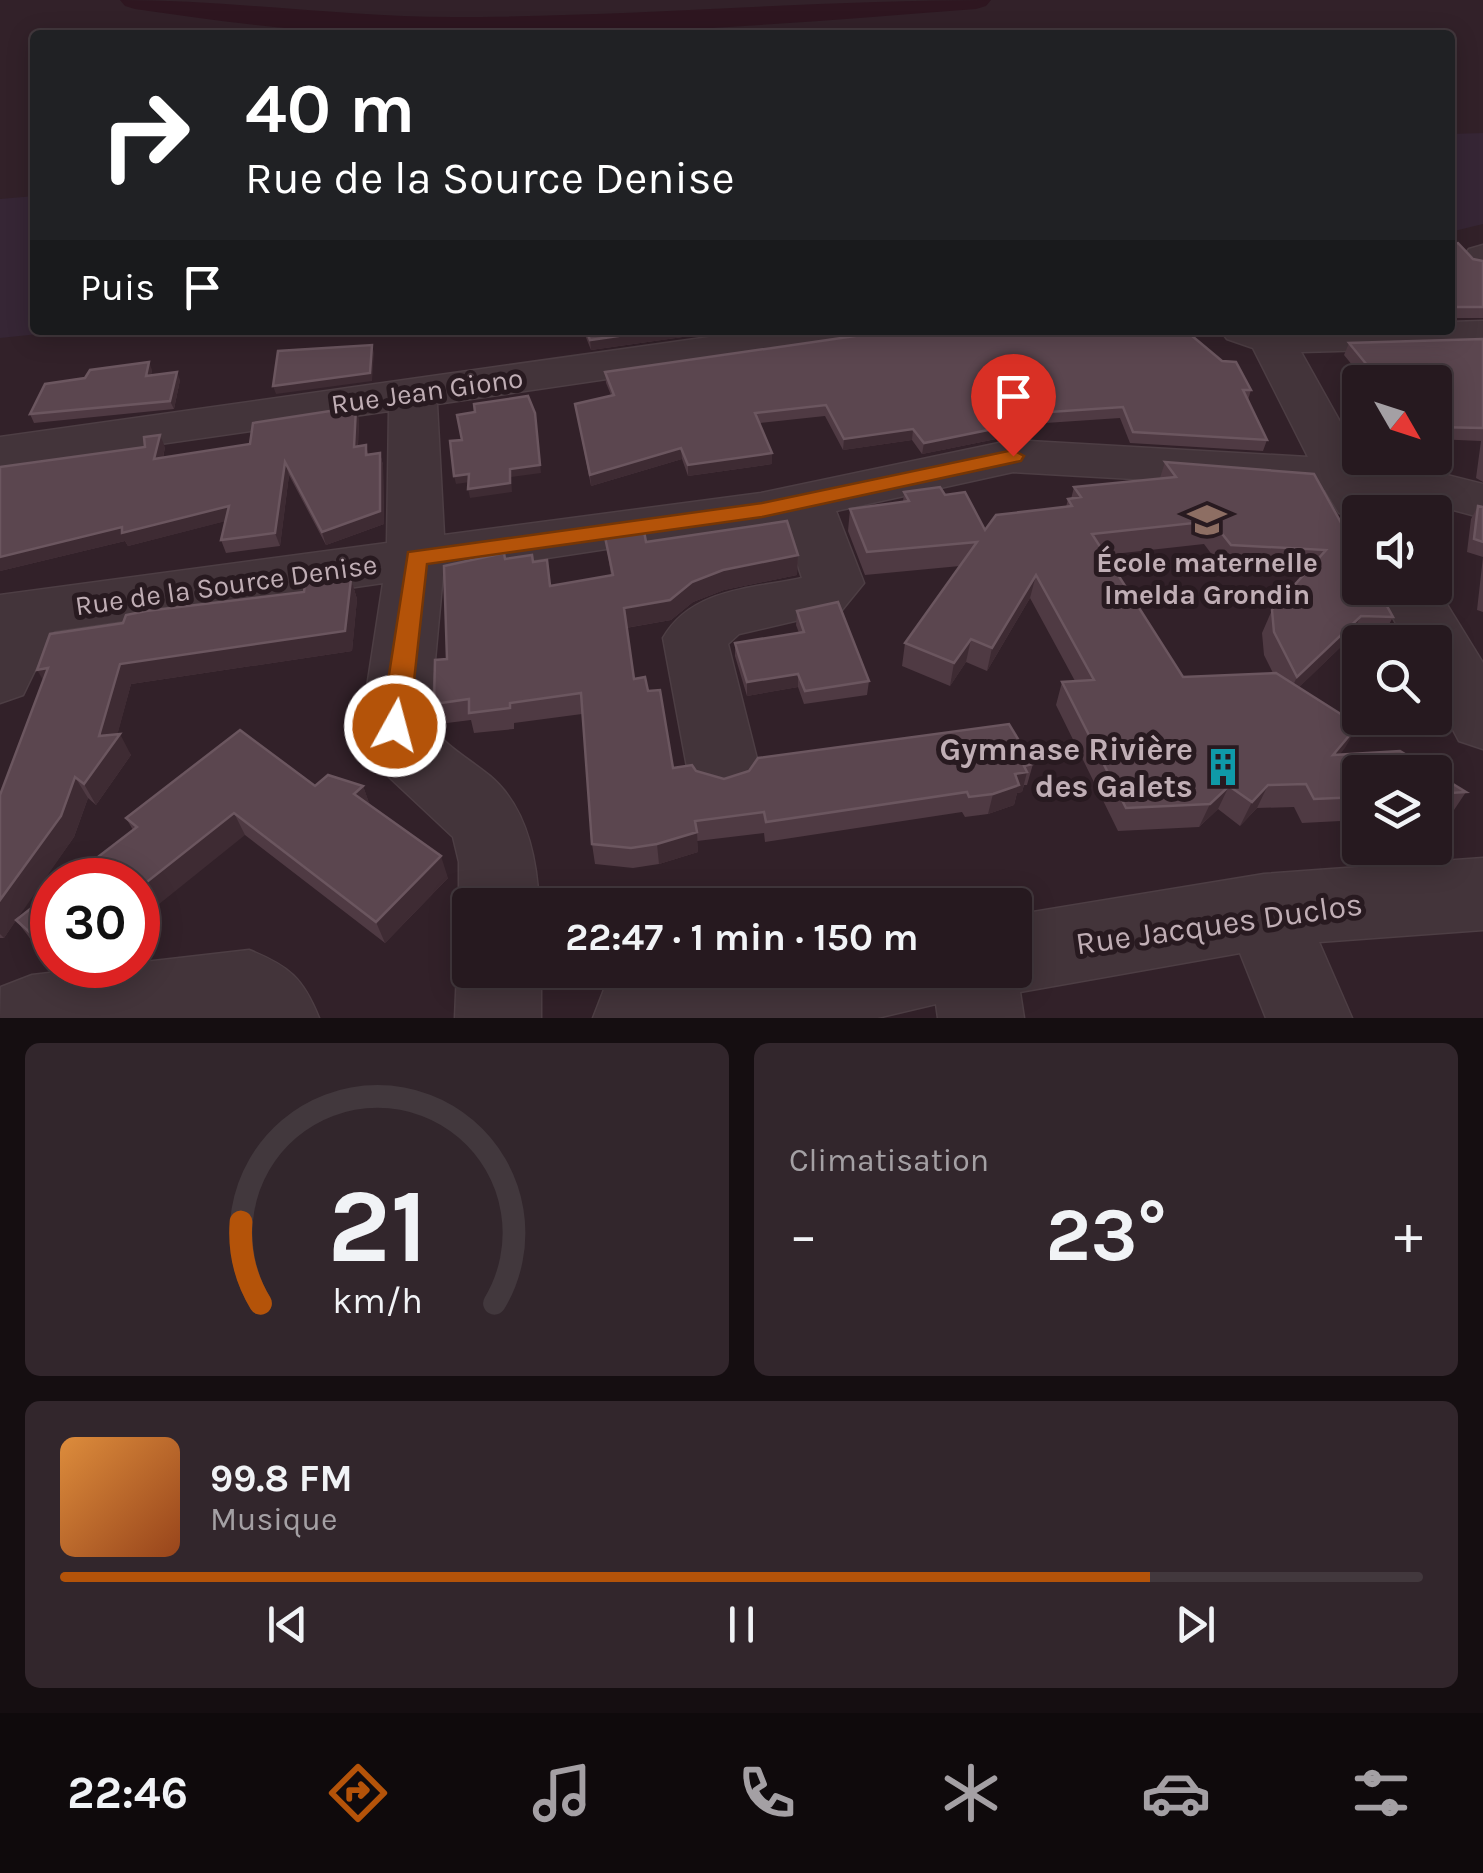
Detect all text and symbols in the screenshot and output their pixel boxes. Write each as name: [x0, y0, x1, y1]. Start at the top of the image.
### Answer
text: 40 m: [245, 68, 415, 150]
icon: right: [80, 70, 210, 200]
text: Rue de la Source Denise: [245, 152, 735, 204]
icon: arrive: [175, 260, 230, 315]
text: Puis: [80, 265, 155, 310]
pin: [971, 354, 1056, 457]
street label: Rue Jean Giono: [329, 361, 525, 421]
north arrow: [1342, 365, 1452, 475]
map controls: [1342, 365, 1452, 865]
icon: arrive: [986, 369, 1041, 424]
button: sound: [1342, 495, 1452, 605]
school or university icon: École maternelle Imelda Grondin: [1186, 499, 1228, 541]
place label: École maternelle Imelda Grondin: [1096, 545, 1318, 611]
street label: Rue de la Source Denise: [73, 547, 379, 623]
button: search: [1342, 625, 1452, 735]
position arrow: [343, 674, 447, 778]
place label: Gymnase Rivière des Galets: [940, 731, 1193, 805]
building icon: Gymnase Rivière des Galets: [1202, 746, 1244, 788]
button: layers: [1342, 755, 1452, 865]
speed limit sign: 30: [30, 858, 160, 988]
street label: Rue Jacques Duclos: [1073, 886, 1365, 962]
text: 22:47 · 1 min · 150 m: [565, 915, 919, 960]
text: Climatisation: [789, 1142, 989, 1179]
text: 21: [327, 1166, 427, 1287]
text: 23°: [1045, 1191, 1167, 1279]
text: −: [789, 1203, 818, 1267]
text: +: [1394, 1203, 1423, 1267]
text: km/h: [332, 1280, 422, 1322]
text: 99.8 FM: [210, 1456, 353, 1501]
text: Musique: [210, 1501, 337, 1538]
icon: previous: [260, 1597, 315, 1652]
icon: pause: [714, 1597, 769, 1652]
icon: next: [1168, 1597, 1223, 1652]
icon: directions: [323, 1758, 393, 1828]
icon: music: [527, 1758, 597, 1828]
icon: phone: [732, 1758, 802, 1828]
icon: climate: [936, 1758, 1006, 1828]
icon: car: [1141, 1758, 1211, 1828]
icon: filters: [1346, 1758, 1416, 1828]
text: 22:46: [67, 1767, 188, 1819]

